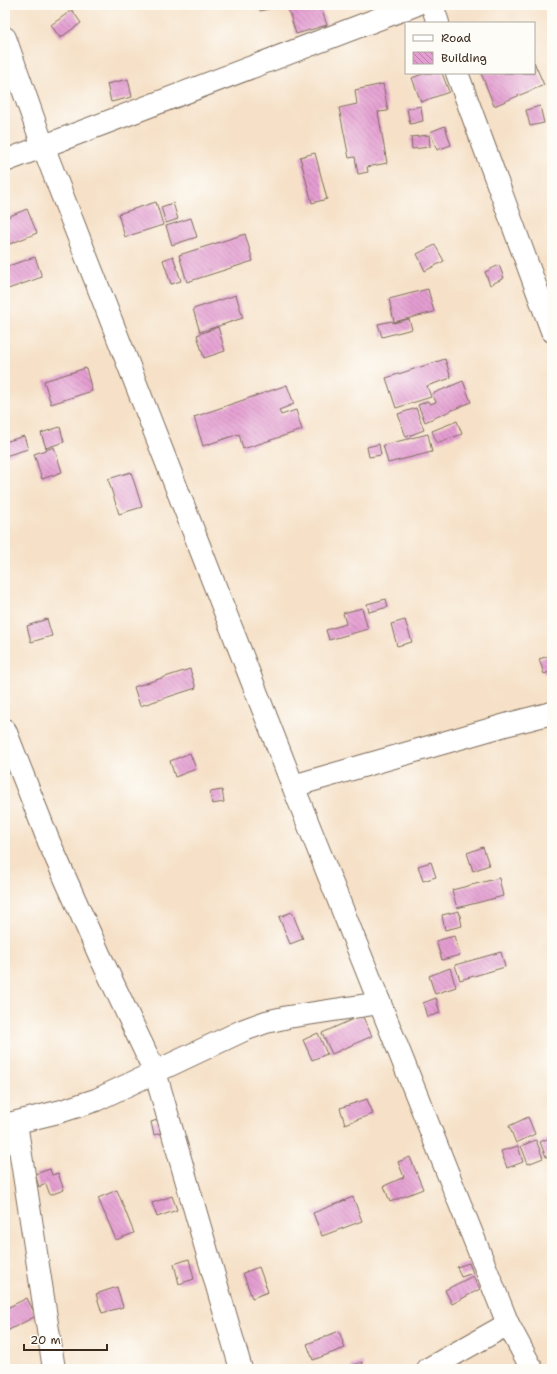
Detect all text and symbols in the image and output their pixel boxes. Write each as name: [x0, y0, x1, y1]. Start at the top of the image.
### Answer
legend: [405, 22, 535, 74]
text: Road: [441, 30, 472, 46]
text: Building: [441, 50, 487, 66]
scale bar: [24, 1326, 107, 1352]
text: 20 m: [30, 1332, 61, 1348]

